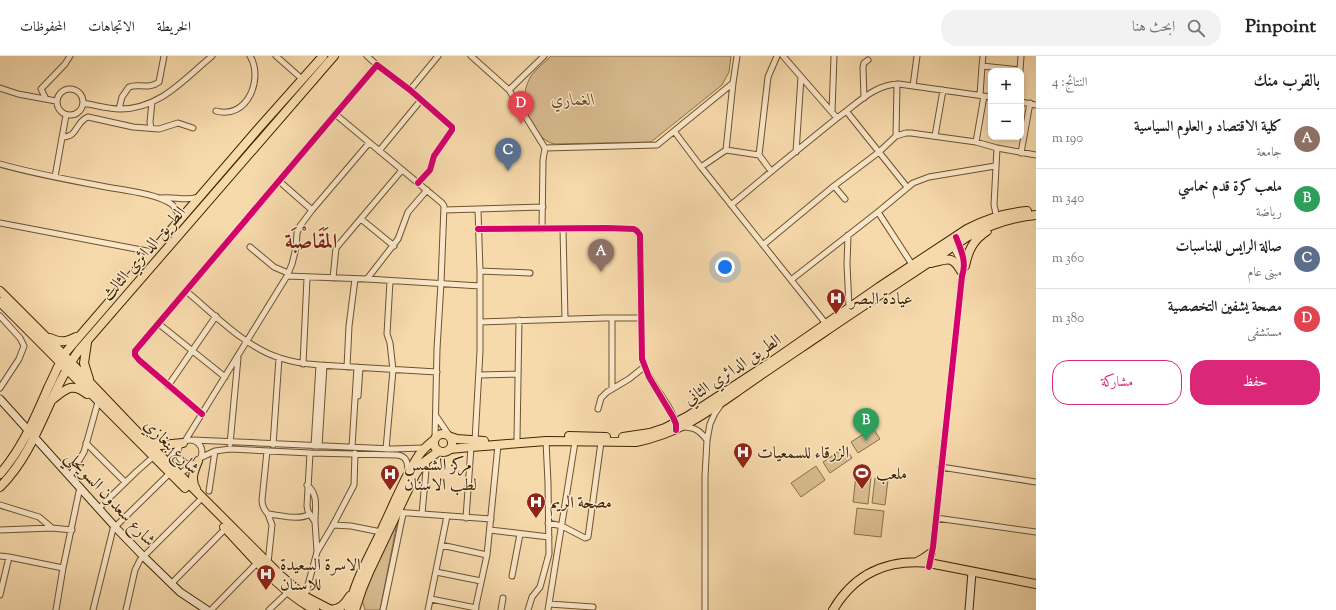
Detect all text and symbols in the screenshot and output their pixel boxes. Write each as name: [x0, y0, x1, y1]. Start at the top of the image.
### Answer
search box: [941, 10, 1221, 46]
text: Pinpoint: [1245, 14, 1316, 41]
text: ابحث هنا: [1132, 17, 1175, 38]
icon: search: [1185, 17, 1207, 39]
text: المحفوظات: [20, 18, 66, 38]
text: الاتجاهات: [88, 18, 135, 38]
text: الخريطة: [157, 18, 191, 38]
map controls: [988, 68, 1024, 140]
button: +: [988, 68, 1024, 104]
text: بالقرب منك: [1254, 70, 1320, 94]
text: النتائج: 4: [1052, 74, 1088, 92]
park label: الغماري: [551, 89, 595, 113]
pin: D: [508, 91, 534, 124]
button: −: [988, 104, 1024, 140]
text: كلية الاقتصاد و العلوم السياسية: [1134, 117, 1282, 138]
text: 190 m: [1052, 130, 1083, 148]
text: A: [1302, 130, 1312, 148]
pin: C: [495, 138, 521, 171]
text: جامعة: [1256, 144, 1282, 162]
text: ملعب كرة قدم خماسي: [1178, 177, 1282, 198]
text: 340 m: [1052, 190, 1084, 208]
text: B: [1303, 190, 1311, 208]
street label: الطريق الدائري الثالث: [97, 201, 193, 307]
text: رياضة: [1256, 204, 1282, 222]
district label: المَقَاصْبَة: [285, 225, 337, 258]
text: صالة الرايس للمناسبات: [1176, 237, 1282, 258]
pin: A: [588, 239, 614, 272]
text: 360 m: [1052, 250, 1084, 268]
text: C: [1302, 250, 1312, 268]
your location: [715, 257, 735, 277]
text: مبنى عام: [1248, 264, 1282, 282]
hospital icon: عيادة البصر: [825, 287, 847, 315]
place label: عيادة البصر: [848, 288, 913, 312]
text: مصحة يشفين التخصصية: [1168, 297, 1282, 318]
text: 380 m: [1052, 310, 1084, 328]
text: D: [1302, 310, 1312, 328]
text: مستشفى: [1247, 324, 1282, 342]
street label: الطريق الدائري الثاني: [680, 329, 787, 413]
button: مشاركة: [1052, 360, 1182, 405]
button: حفظ: [1190, 360, 1320, 405]
pin: B: [853, 408, 879, 441]
street label: شارع بنغازي: [137, 414, 204, 481]
hospital icon: الزرقاء للسمعيات: [732, 441, 754, 469]
place label: الزرقاء للسمعيات: [757, 442, 849, 466]
street label: شارع سعدون السويحلي: [57, 446, 160, 555]
place label: مركز الشمس لطب الاسنان: [404, 454, 477, 498]
sports icon: ملعب: [851, 462, 873, 490]
hospital icon: مركز الشمس لطب الاسنان: [379, 463, 401, 491]
place label: ملعب: [876, 463, 907, 487]
hospital icon: مصحة الريم: [525, 491, 547, 519]
place label: مصحة الريم: [550, 492, 612, 517]
place label: الاسرة السعيدة للاسنان: [280, 554, 361, 598]
hospital icon: الاسرة السعيدة للاسنان: [255, 563, 277, 591]

